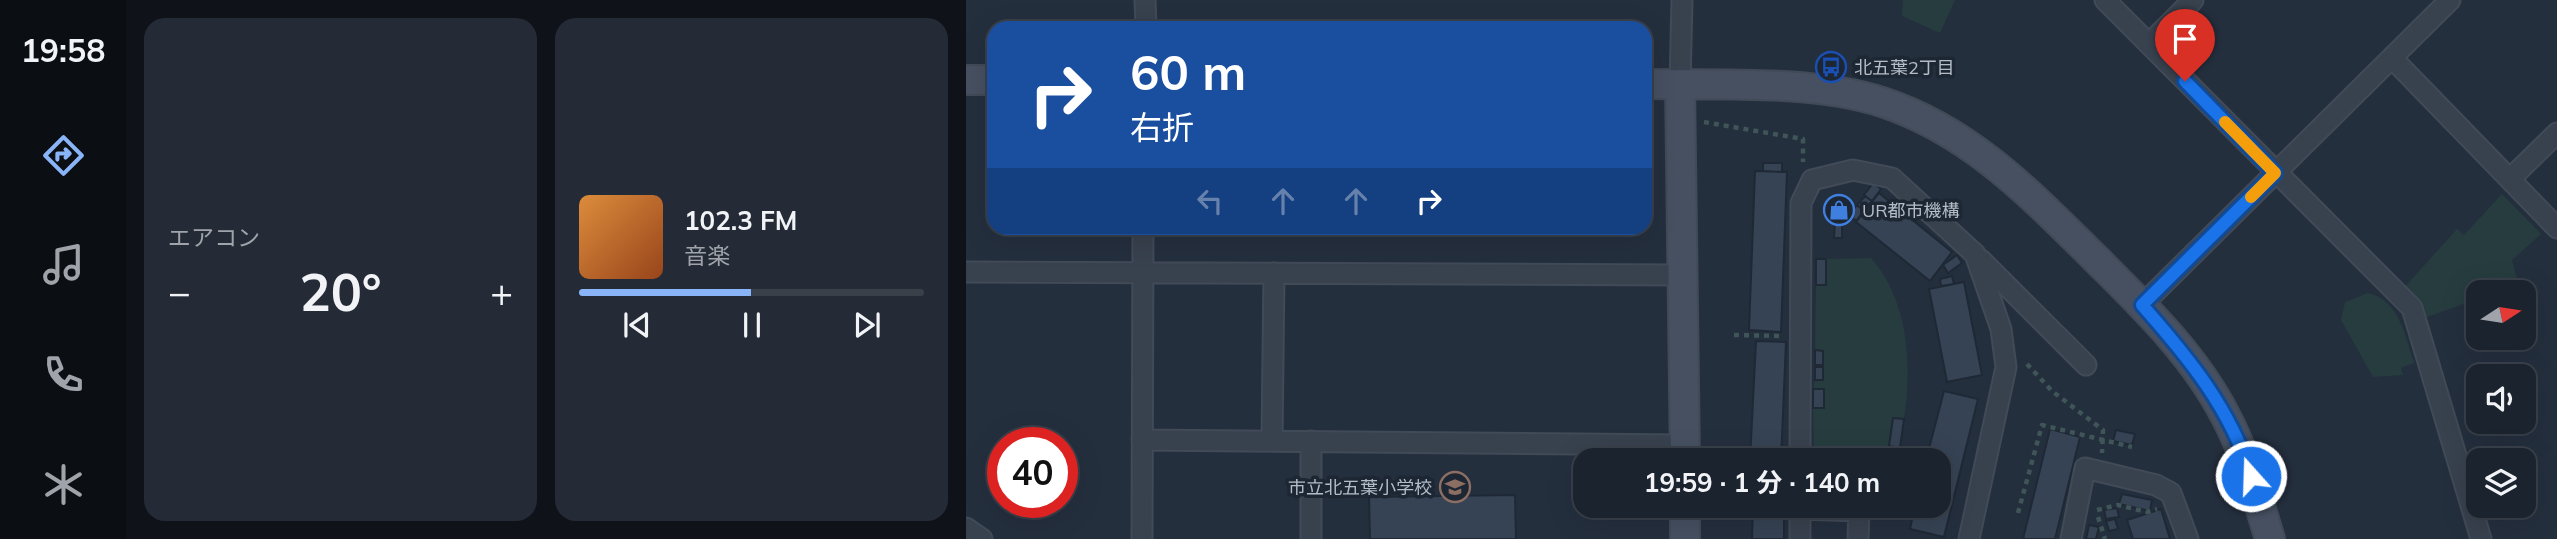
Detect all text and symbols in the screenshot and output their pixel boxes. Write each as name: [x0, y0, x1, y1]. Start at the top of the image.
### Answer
pin: [2155, 9, 2215, 81]
icon: arrive: [2166, 20, 2204, 58]
text: 19:58: [21, 30, 105, 70]
text: 60 m: [1130, 41, 1246, 102]
icon: right: [1015, 49, 1106, 140]
bus stop icon: 北五葉2丁目: [1814, 50, 1848, 84]
place label: 北五葉2丁目: [1854, 56, 1955, 79]
text: 右折: [1130, 107, 1194, 147]
icon: directions: [39, 131, 88, 180]
icon: left: [1191, 182, 1229, 220]
icon: ahead: [1264, 182, 1302, 220]
icon: ahead: [1337, 182, 1375, 220]
icon: right: [1410, 182, 1448, 220]
shop icon: UR都市機構: [1822, 193, 1856, 227]
place label: UR都市機構: [1862, 199, 1960, 222]
text: 102.3 FM: [684, 204, 797, 237]
text: エアコン: [168, 223, 260, 252]
icon: music: [39, 240, 88, 289]
text: 音楽: [684, 241, 730, 270]
text: 20°: [299, 259, 382, 324]
text: −: [168, 268, 191, 316]
text: +: [490, 268, 513, 316]
north arrow: [2466, 280, 2536, 350]
map controls: [2466, 280, 2536, 518]
icon: previous: [618, 306, 656, 344]
icon: pause: [733, 306, 771, 344]
icon: next: [848, 306, 886, 344]
icon: phone: [39, 350, 88, 399]
button: sound: [2466, 364, 2536, 434]
speed limit sign: 40: [987, 427, 1078, 518]
position arrow: [2214, 439, 2288, 513]
button: layers: [2466, 448, 2536, 518]
icon: climate: [39, 460, 88, 509]
text: 19:59 · 1 分 · 140 m: [1644, 466, 1880, 499]
school or university icon: 市立北五葉小学校: [1438, 470, 1472, 504]
place label: 市立北五葉小学校: [1288, 476, 1432, 499]

